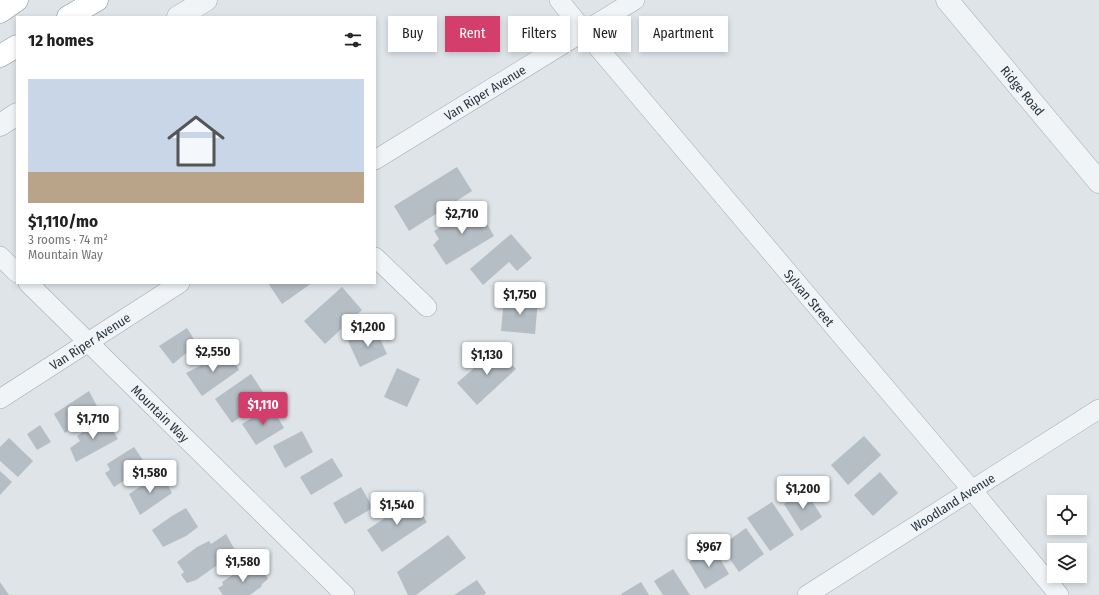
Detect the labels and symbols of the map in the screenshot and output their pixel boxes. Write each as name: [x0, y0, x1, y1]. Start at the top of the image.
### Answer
street label: Van Riper Avenue: [442, 62, 529, 124]
street label: Ridge Road: [997, 63, 1047, 119]
pin: $2,710: [429, 201, 495, 235]
street label: Sylvan Street: [781, 267, 838, 330]
pin: $1,750: [487, 282, 553, 316]
street label: Van Riper Avenue: [47, 310, 133, 373]
pin: $1,200: [335, 314, 401, 348]
pin: $2,550: [180, 339, 246, 373]
pin: $1,130: [454, 342, 520, 376]
street label: Mountain Way: [128, 382, 192, 446]
pin: $1,110: [230, 392, 296, 426]
pin: $1,710: [60, 406, 126, 440]
pin: $1,580: [117, 460, 183, 494]
street label: Woodland Avenue: [909, 470, 998, 535]
pin: $1,200: [770, 476, 836, 510]
pin: $1,540: [364, 492, 430, 526]
pin: $967: [685, 534, 733, 568]
pin: $1,580: [210, 549, 276, 583]

